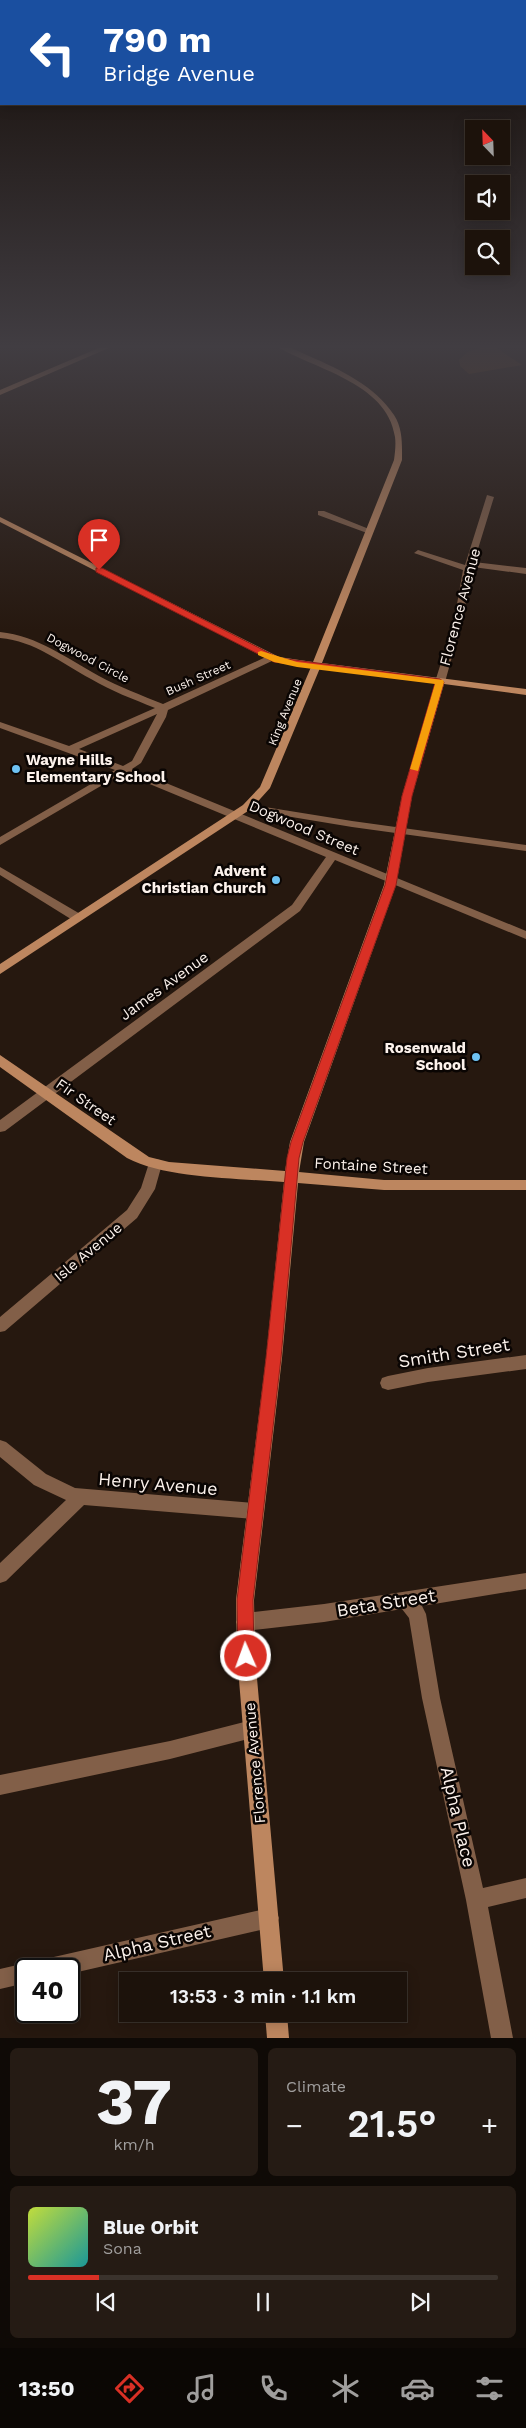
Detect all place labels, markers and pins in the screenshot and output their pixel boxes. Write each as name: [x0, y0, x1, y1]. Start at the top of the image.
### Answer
pin: [78, 519, 120, 570]
place label: Wayne Hills Elementary School: [26, 751, 166, 786]
marker: Wayne Hills Elementary School: [10, 763, 22, 775]
place label: Advent Christian Church: [142, 862, 266, 897]
marker: Advent Christian Church: [270, 874, 282, 886]
place label: Rosenwald School: [384, 1039, 466, 1074]
marker: Rosenwald School: [470, 1051, 482, 1063]

